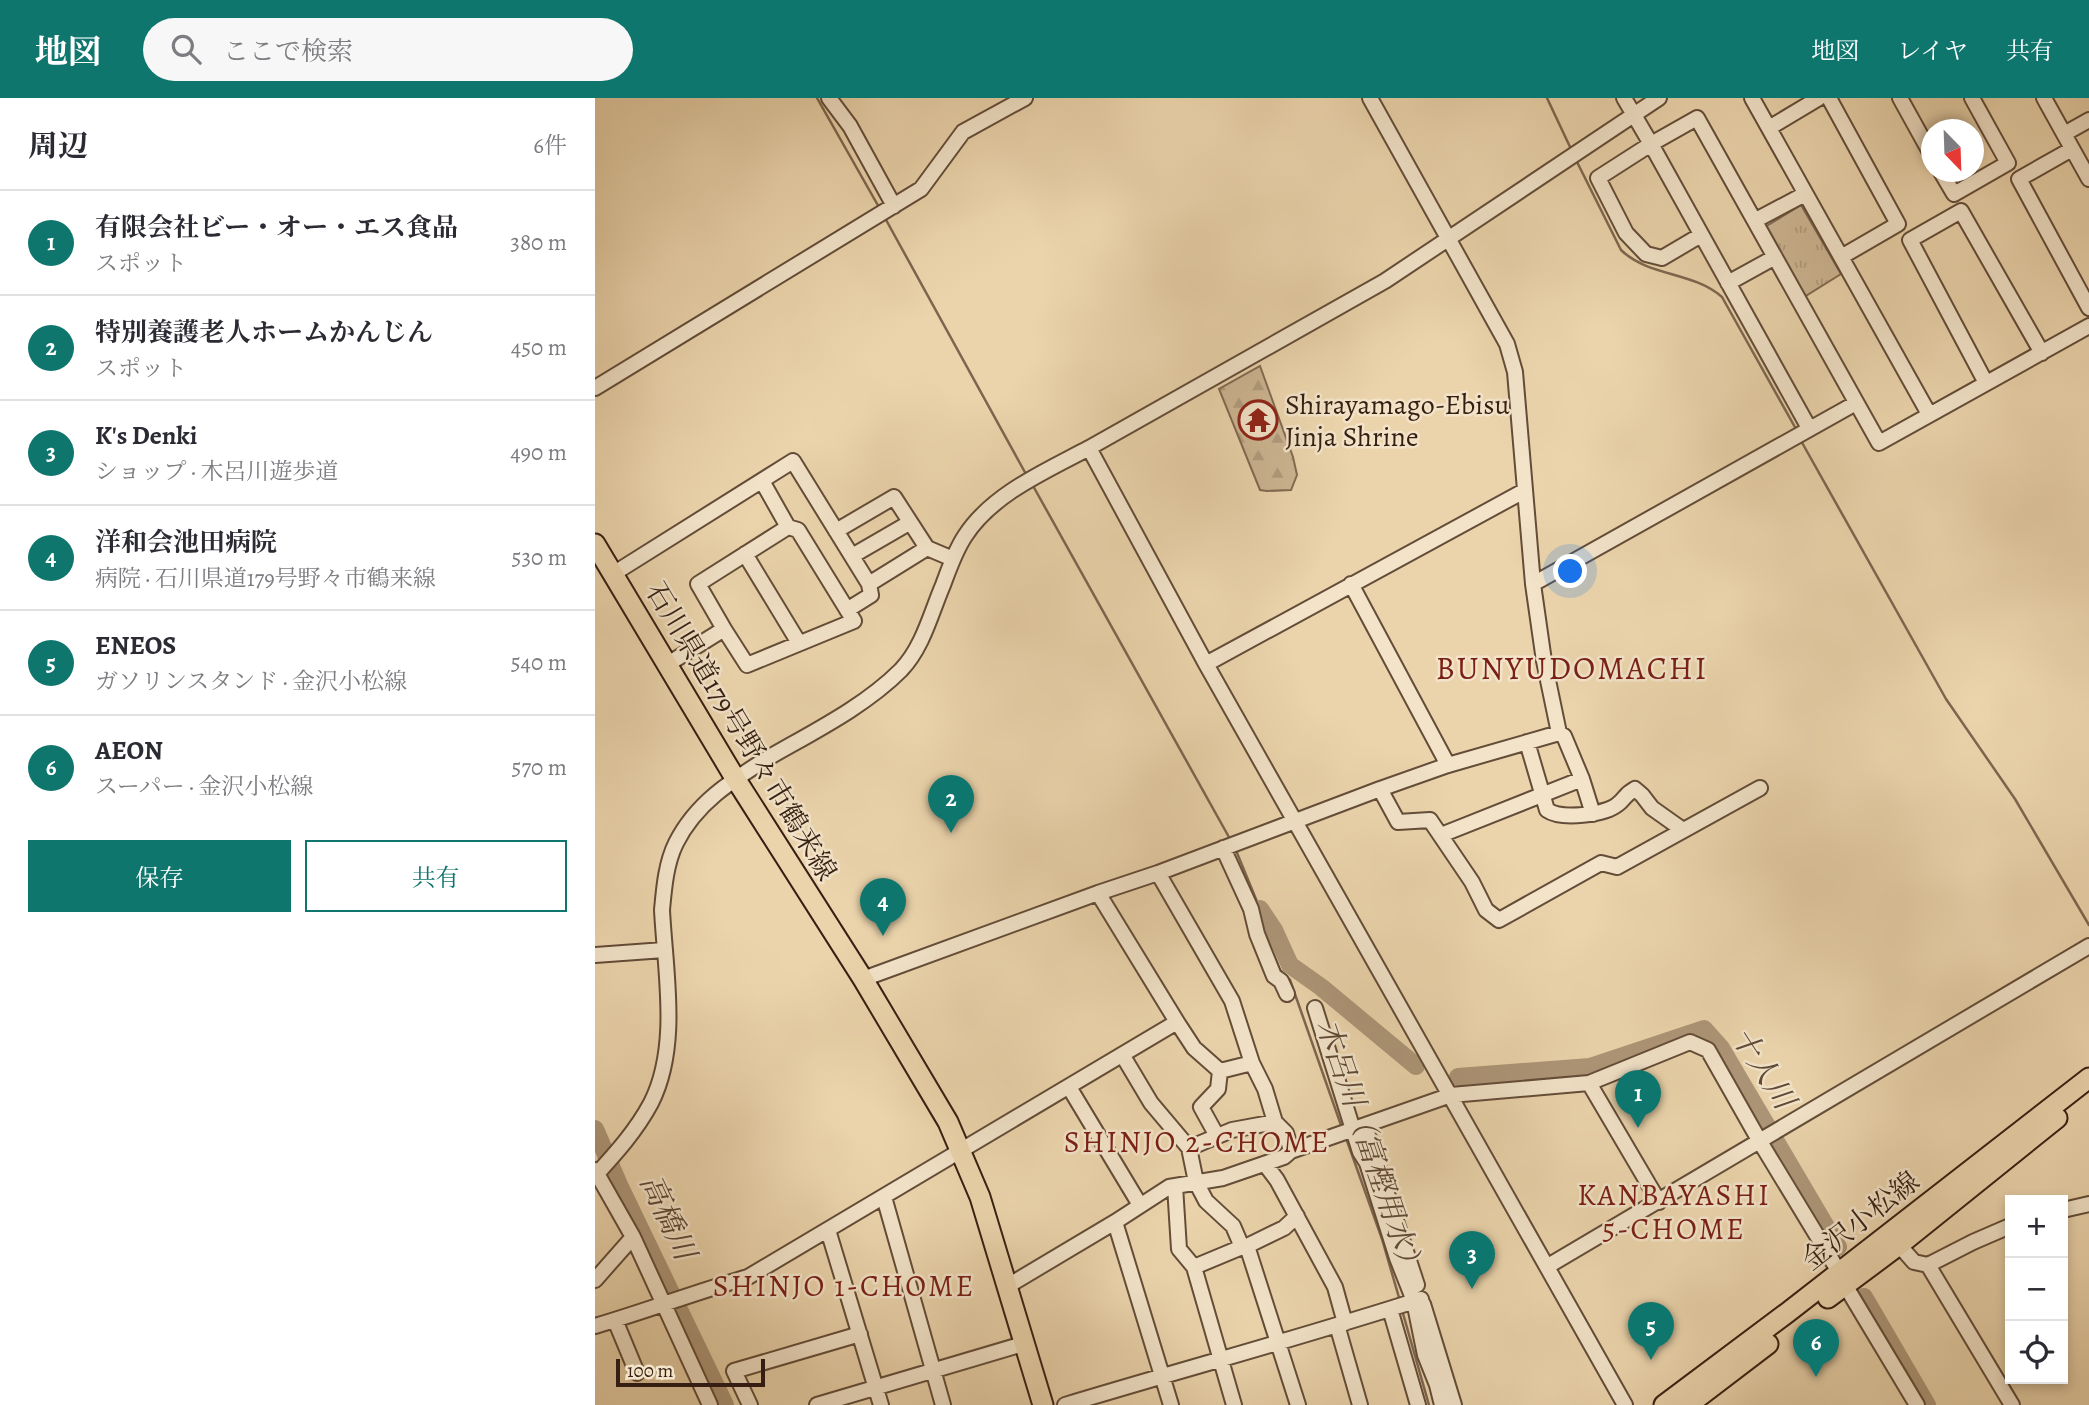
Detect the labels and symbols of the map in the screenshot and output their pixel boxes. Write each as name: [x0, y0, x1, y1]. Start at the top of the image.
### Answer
north arrow: [1921, 119, 1984, 182]
place label: Shirayamago-Ebisu Jinja Shrine: [1285, 386, 1510, 456]
temple icon: Shirayamago-Ebisu Jinja Shrine: [1237, 399, 1279, 441]
your location: [1553, 554, 1587, 588]
street label: 石川県道179号野々市鶴来線: [637, 575, 846, 888]
district label: BUNYUDOMACHI: [1436, 646, 1708, 690]
pin: 2: [928, 775, 974, 833]
pin: 4: [860, 878, 906, 936]
water label: 木呂川（富樫用水）: [1307, 1014, 1433, 1282]
water label: 十人川: [1722, 1019, 1806, 1119]
pin: 1: [1615, 1070, 1661, 1128]
district label: SHINJO 2-CHOME: [1064, 1122, 1330, 1162]
street label: 金沢小松線: [1794, 1163, 1927, 1279]
water label: 高橋川: [631, 1168, 706, 1269]
district label: KANBAYASHI 5-CHOME: [1577, 1175, 1771, 1249]
pin: 3: [1449, 1231, 1495, 1289]
district label: SHINJO 1-CHOME: [713, 1266, 975, 1306]
pin: 5: [1628, 1302, 1674, 1360]
pin: 6: [1793, 1319, 1839, 1377]
scale bar: [616, 1356, 765, 1388]

